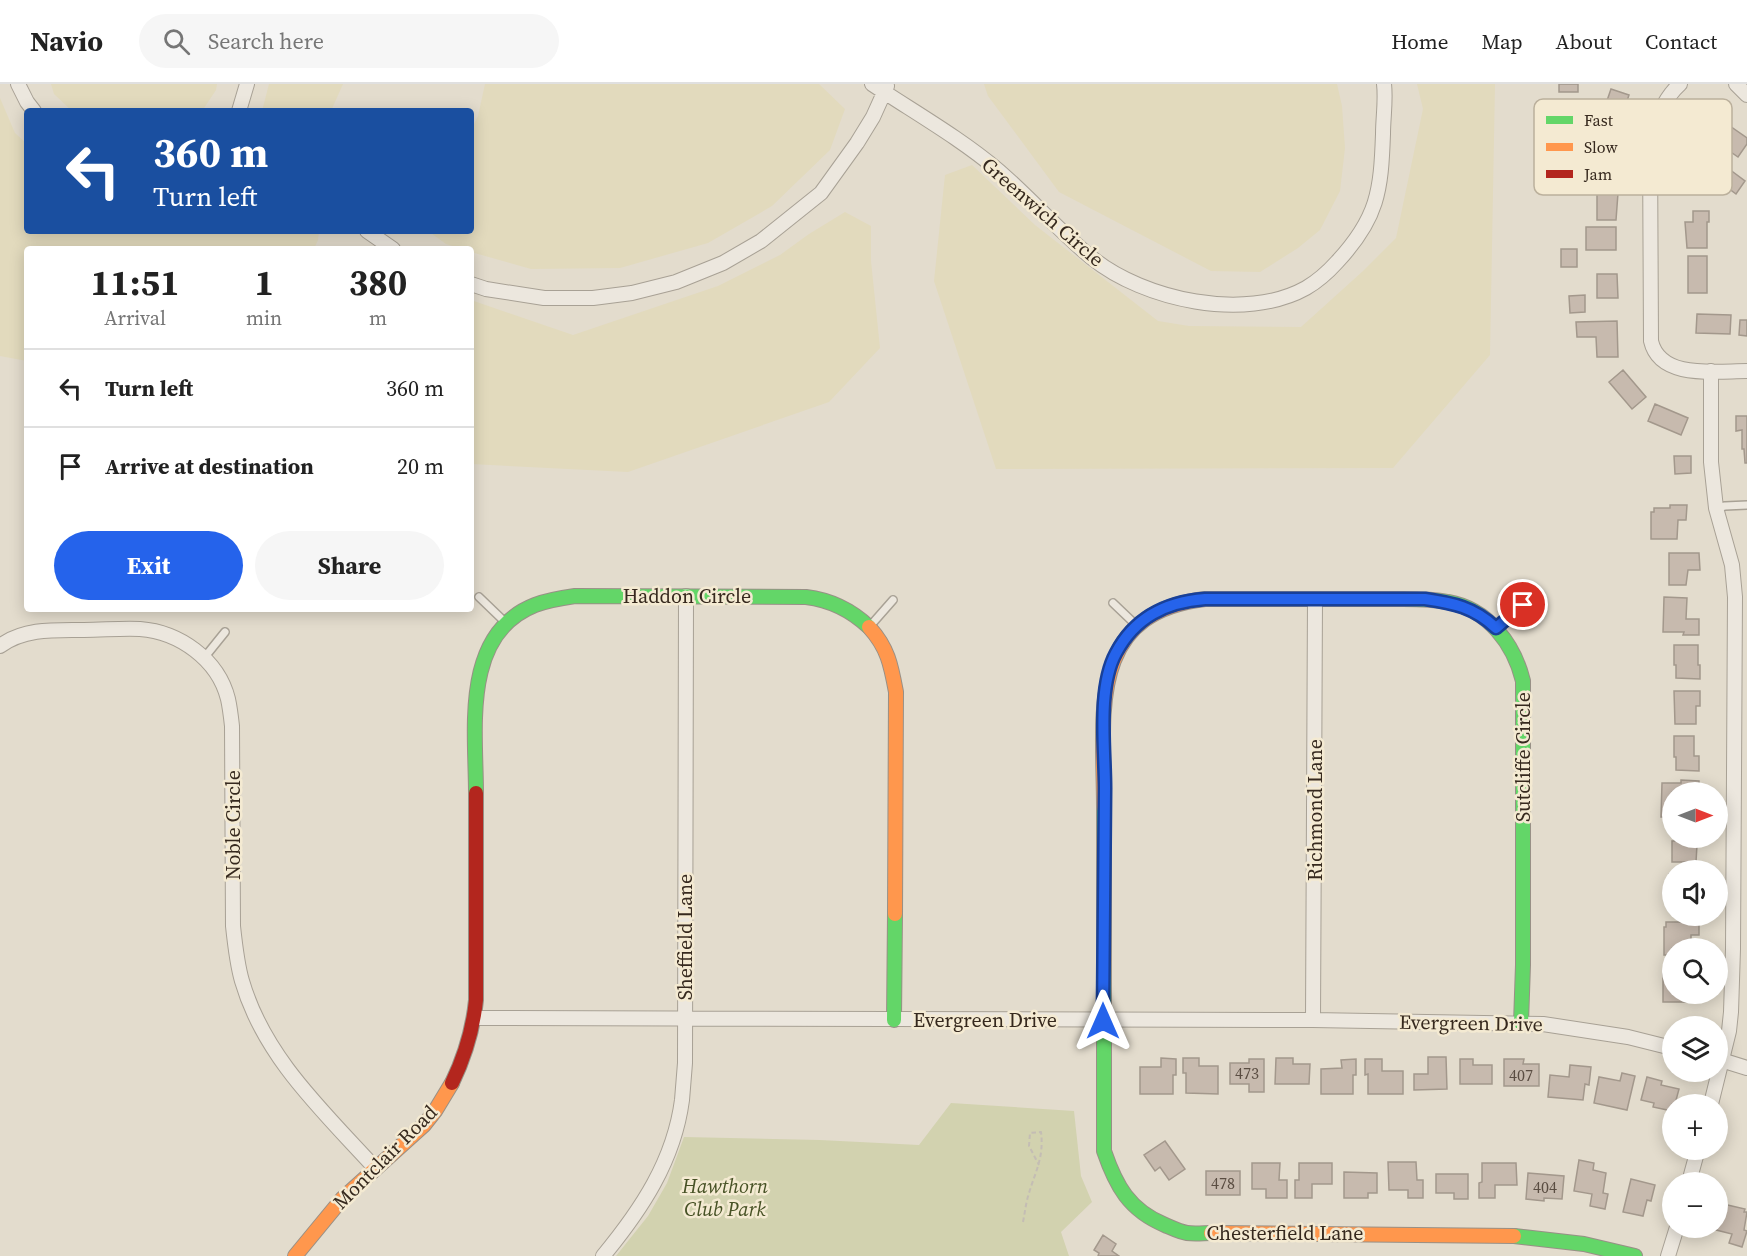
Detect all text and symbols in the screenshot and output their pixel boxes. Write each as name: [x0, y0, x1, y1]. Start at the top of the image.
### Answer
search box: [139, 14, 559, 68]
text: Navio: [30, 22, 103, 60]
icon: search: [160, 25, 193, 58]
text: Search here: [208, 26, 324, 56]
text: Home: [1391, 27, 1449, 56]
text: Map: [1482, 27, 1523, 56]
text: About: [1556, 27, 1612, 56]
text: Contact: [1645, 27, 1717, 56]
legend: [1534, 99, 1732, 195]
text: Fast: [1584, 109, 1614, 131]
text: 360 m: [153, 123, 268, 181]
icon: left: [54, 132, 132, 210]
text: Slow: [1584, 136, 1619, 158]
street label: Greenwich Circle: [976, 151, 1110, 273]
text: Jam: [1583, 163, 1612, 185]
text: Turn left: [153, 178, 257, 215]
text: 11:51: [91, 258, 179, 307]
text: 1: [254, 258, 274, 307]
text: 380: [349, 258, 407, 307]
text: Arrival: [104, 304, 166, 332]
text: min: [246, 304, 282, 332]
text: m: [369, 304, 387, 332]
icon: left: [54, 372, 87, 405]
text: Turn left: [105, 373, 193, 403]
text: 360 m: [386, 373, 444, 403]
icon: arrive: [54, 450, 87, 483]
text: Arrive at destination: [105, 451, 314, 481]
text: 20 m: [397, 451, 444, 481]
button: Exit: [54, 531, 243, 600]
button: Share: [255, 531, 444, 600]
pin: [1497, 579, 1548, 630]
street label: Haddon Circle: [623, 582, 751, 610]
icon: arrive: [1506, 588, 1539, 621]
street label: Sutcliffe Circle: [1509, 692, 1537, 822]
street label: Richmond Lane: [1301, 739, 1329, 881]
street label: Noble Circle: [219, 770, 247, 880]
north arrow: [1662, 782, 1728, 848]
map controls: [1662, 782, 1728, 1238]
button: sound: [1662, 860, 1728, 926]
street label: Sheffield Lane: [671, 874, 699, 1000]
button: search: [1662, 938, 1728, 1004]
position arrow: [1071, 989, 1135, 1053]
street label: Evergreen Drive: [913, 1006, 1057, 1034]
street label: Evergreen Drive: [1399, 1008, 1543, 1038]
button: layers: [1662, 1016, 1728, 1082]
house number: 473: [1235, 1062, 1259, 1084]
house number: 407: [1509, 1064, 1533, 1086]
button: +: [1662, 1094, 1728, 1160]
street label: Montclair Road: [327, 1098, 444, 1215]
park label: Hawthorn Club Park: [681, 1172, 769, 1223]
house number: 478: [1211, 1172, 1235, 1194]
button: −: [1662, 1172, 1728, 1238]
house number: 404: [1533, 1176, 1557, 1198]
street label: Chesterfield Lane: [1206, 1219, 1364, 1247]

